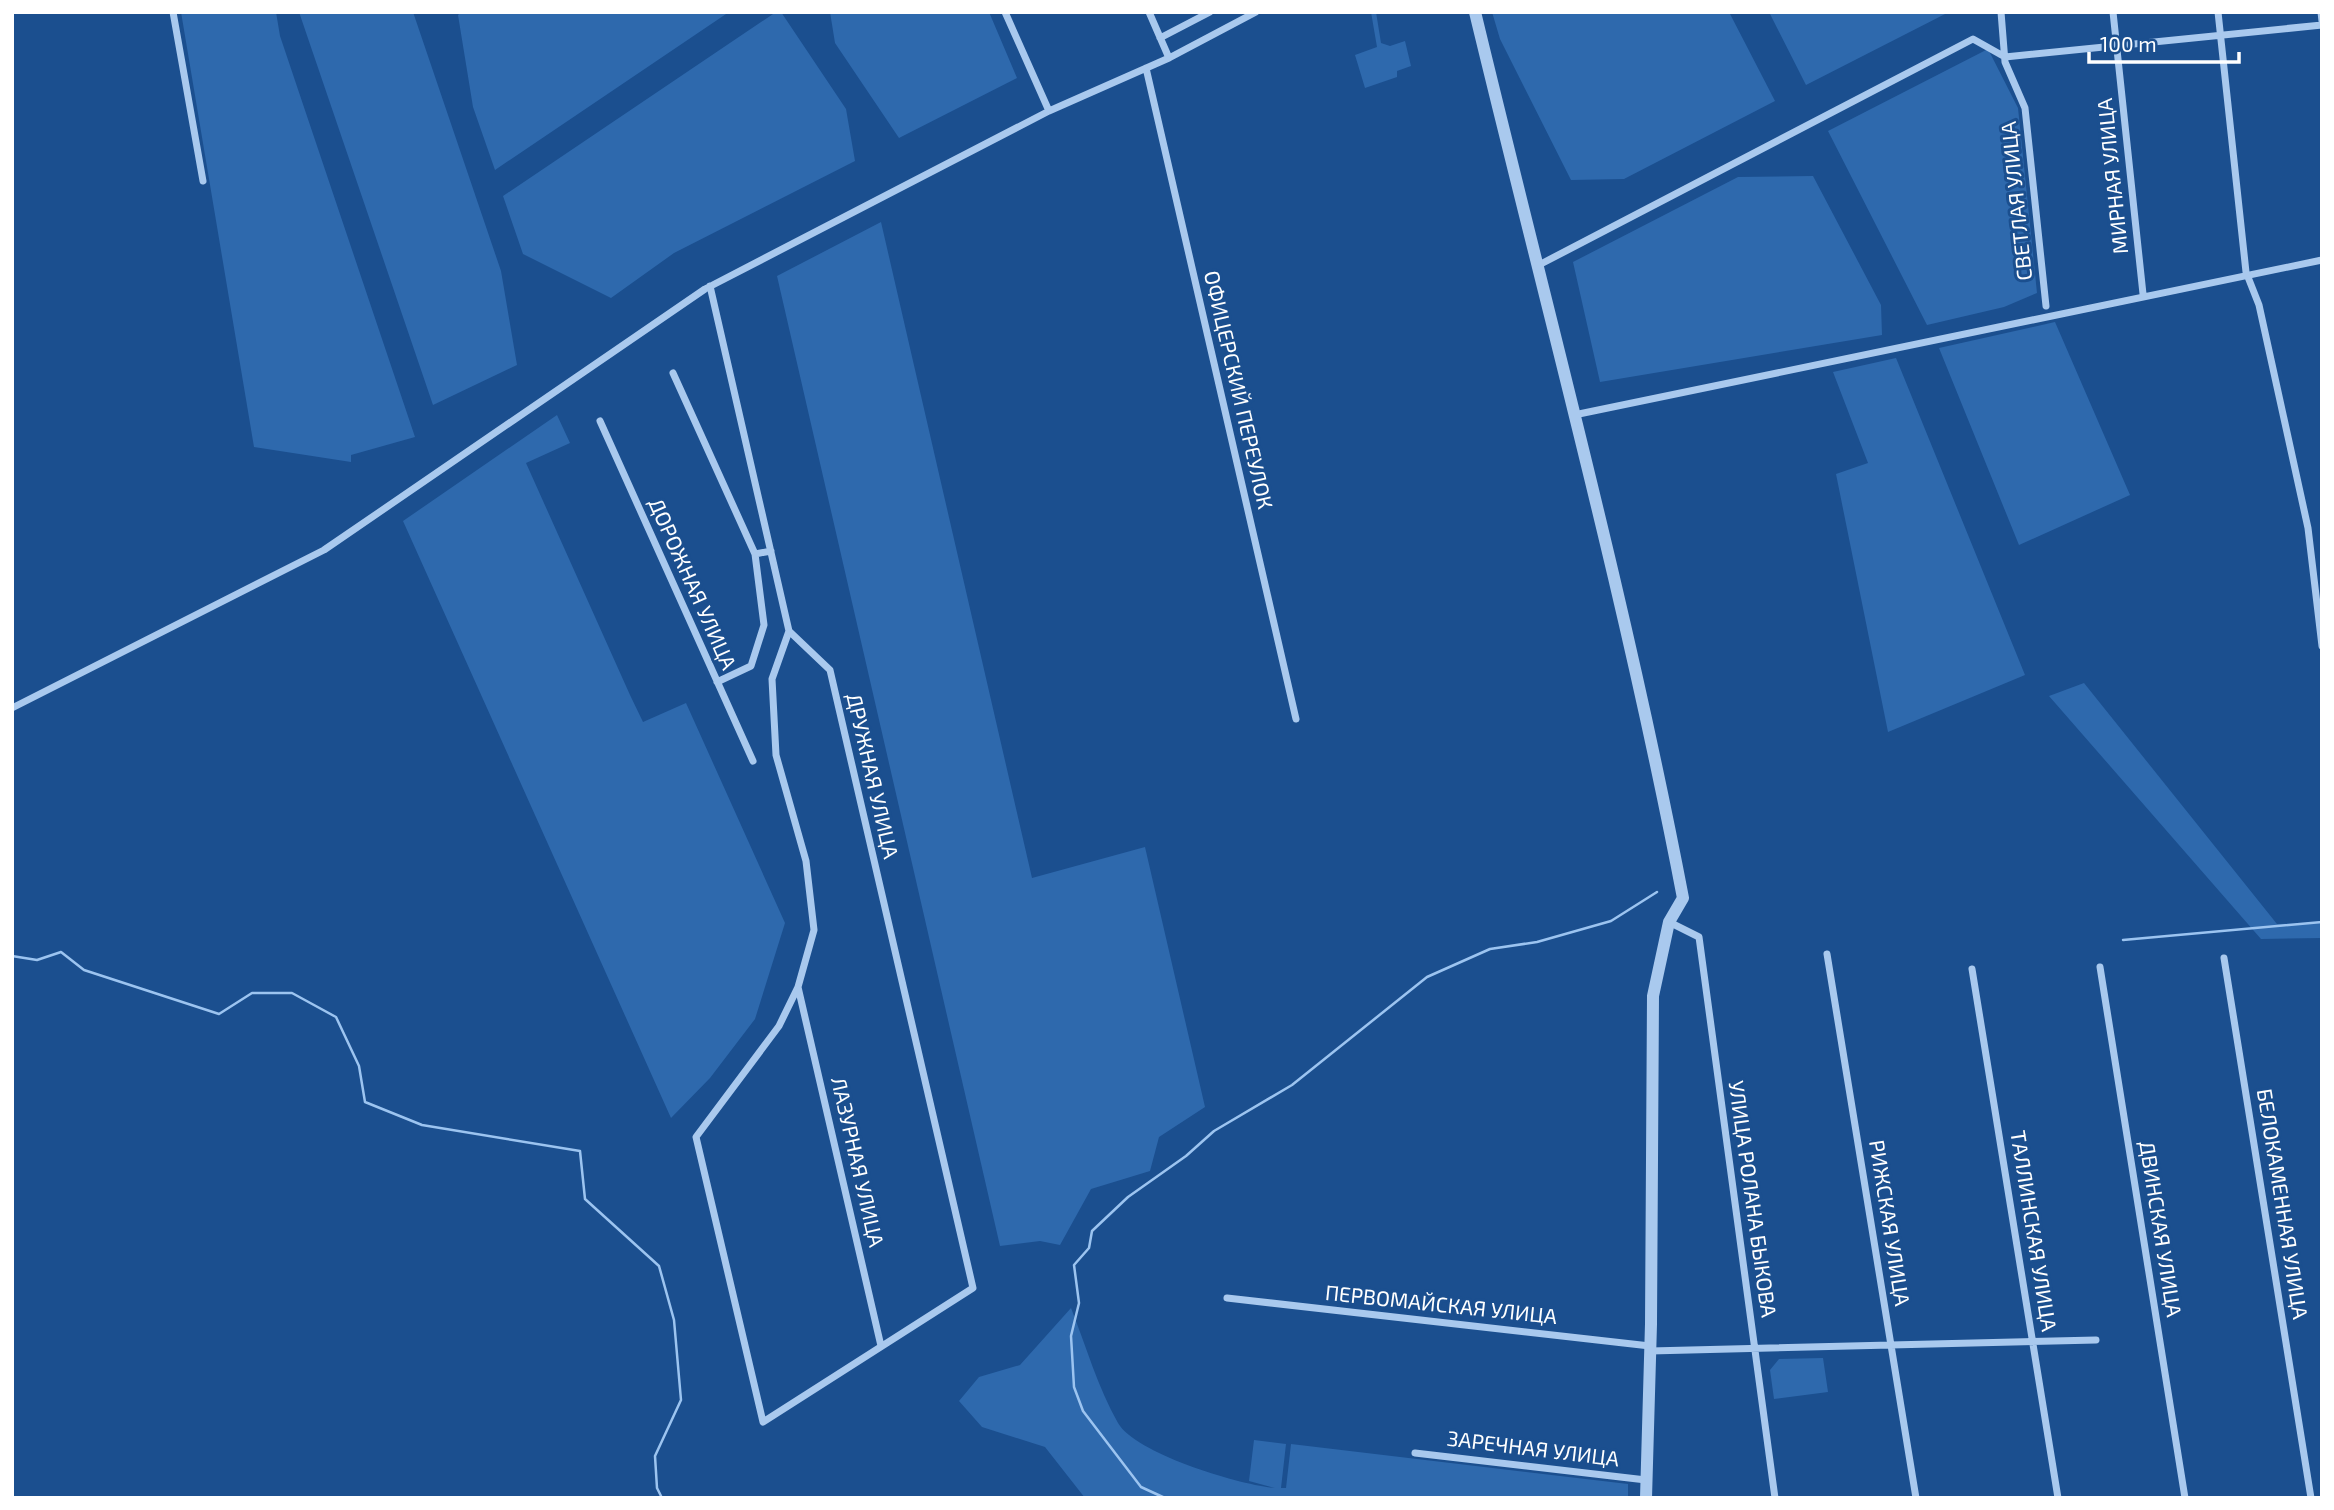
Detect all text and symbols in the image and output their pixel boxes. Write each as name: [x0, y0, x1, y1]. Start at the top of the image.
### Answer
scale bar: [2089, 21, 2240, 65]
text: 100 m: [2100, 31, 2157, 56]
street label: МИРНАЯ УЛИЦА: [2091, 97, 2132, 255]
street label: СВЕТЛАЯ УЛИЦА: [1995, 120, 2036, 282]
street label: ОФИЦЕРСКИЙ ПЕРЕУЛОК: [1200, 268, 1279, 511]
street label: ДОРОЖНАЯ УЛИЦА: [644, 494, 742, 673]
street label: ДРУЖНАЯ УЛИЦА: [842, 690, 905, 861]
street label: ЛАЗУРНАЯ УЛИЦА: [827, 1074, 890, 1249]
street label: УЛИЦА РОЛАНА БЫКОВА: [1724, 1079, 1782, 1319]
street label: БЕЛОКАМЕННАЯ УЛИЦА: [2253, 1087, 2314, 1321]
street label: ТАЛЛИНСКАЯ УЛИЦА: [2006, 1129, 2063, 1333]
street label: РИЖСКАЯ УЛИЦА: [1865, 1138, 1916, 1308]
street label: ДВИНСКАЯ УЛИЦА: [2135, 1139, 2188, 1319]
street label: ПЕРВОМАЙСКАЯ УЛИЦА: [1324, 1279, 1558, 1328]
street label: ЗАРЕЧНАЯ УЛИЦА: [1446, 1425, 1621, 1470]

